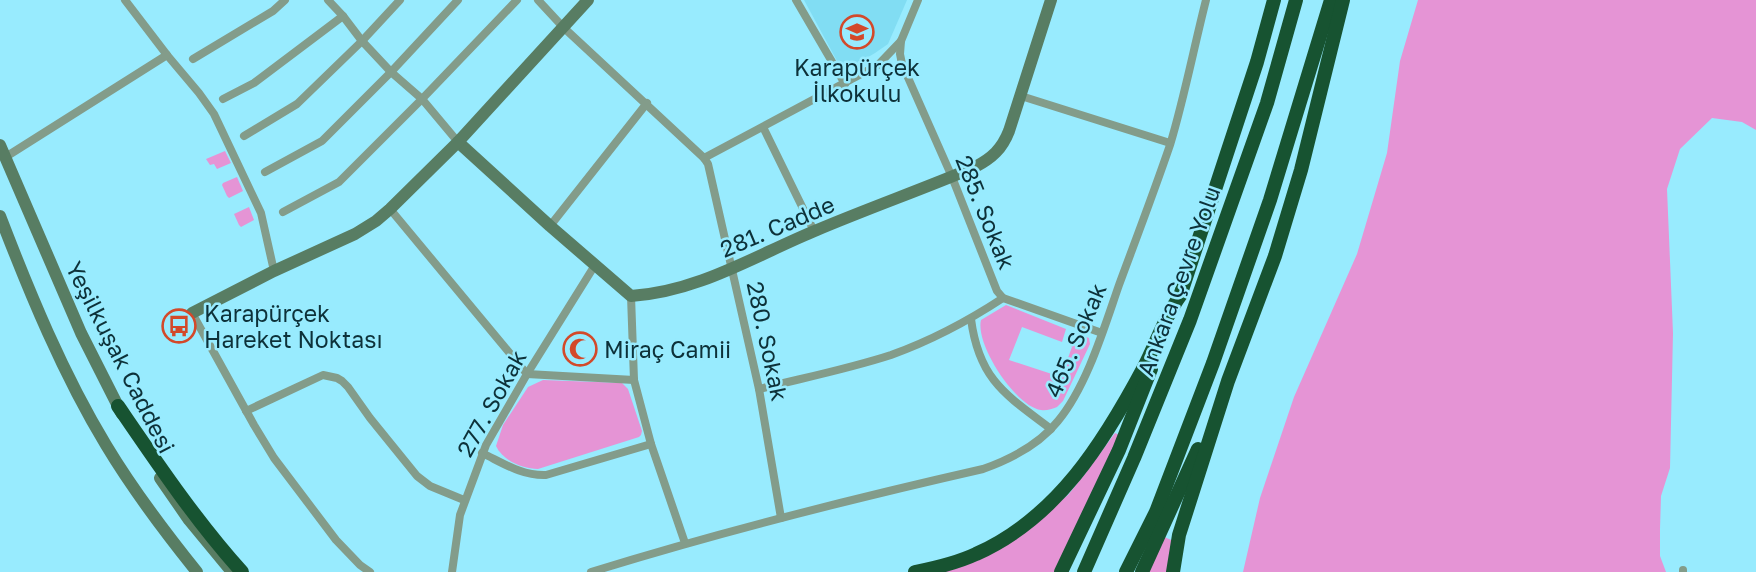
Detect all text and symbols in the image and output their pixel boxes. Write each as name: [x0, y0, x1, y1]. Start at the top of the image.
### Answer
school or university icon: Karapürçek İlkokulu: [838, 13, 876, 51]
place label: Karapürçek İlkokulu: [794, 53, 920, 107]
street label: 285. Sokak: [950, 151, 1022, 273]
street label: Ankara Çevre Yolu: [1131, 182, 1225, 380]
street label: 281. Cadde: [716, 189, 838, 263]
street label: Yeşilkuşak Caddesi: [61, 256, 181, 458]
street label: 280. Sokak: [742, 279, 794, 403]
street label: 465. Sokak: [1038, 279, 1112, 401]
place label: Karapürçek Hareket Noktası: [204, 299, 383, 353]
bus stop icon: Karapürçek Hareket Noktası: [160, 307, 198, 345]
mosque icon: Miraç Camii: [561, 330, 599, 368]
place label: Miraç Camii: [604, 335, 731, 363]
street label: 277. Sokak: [450, 345, 532, 461]

